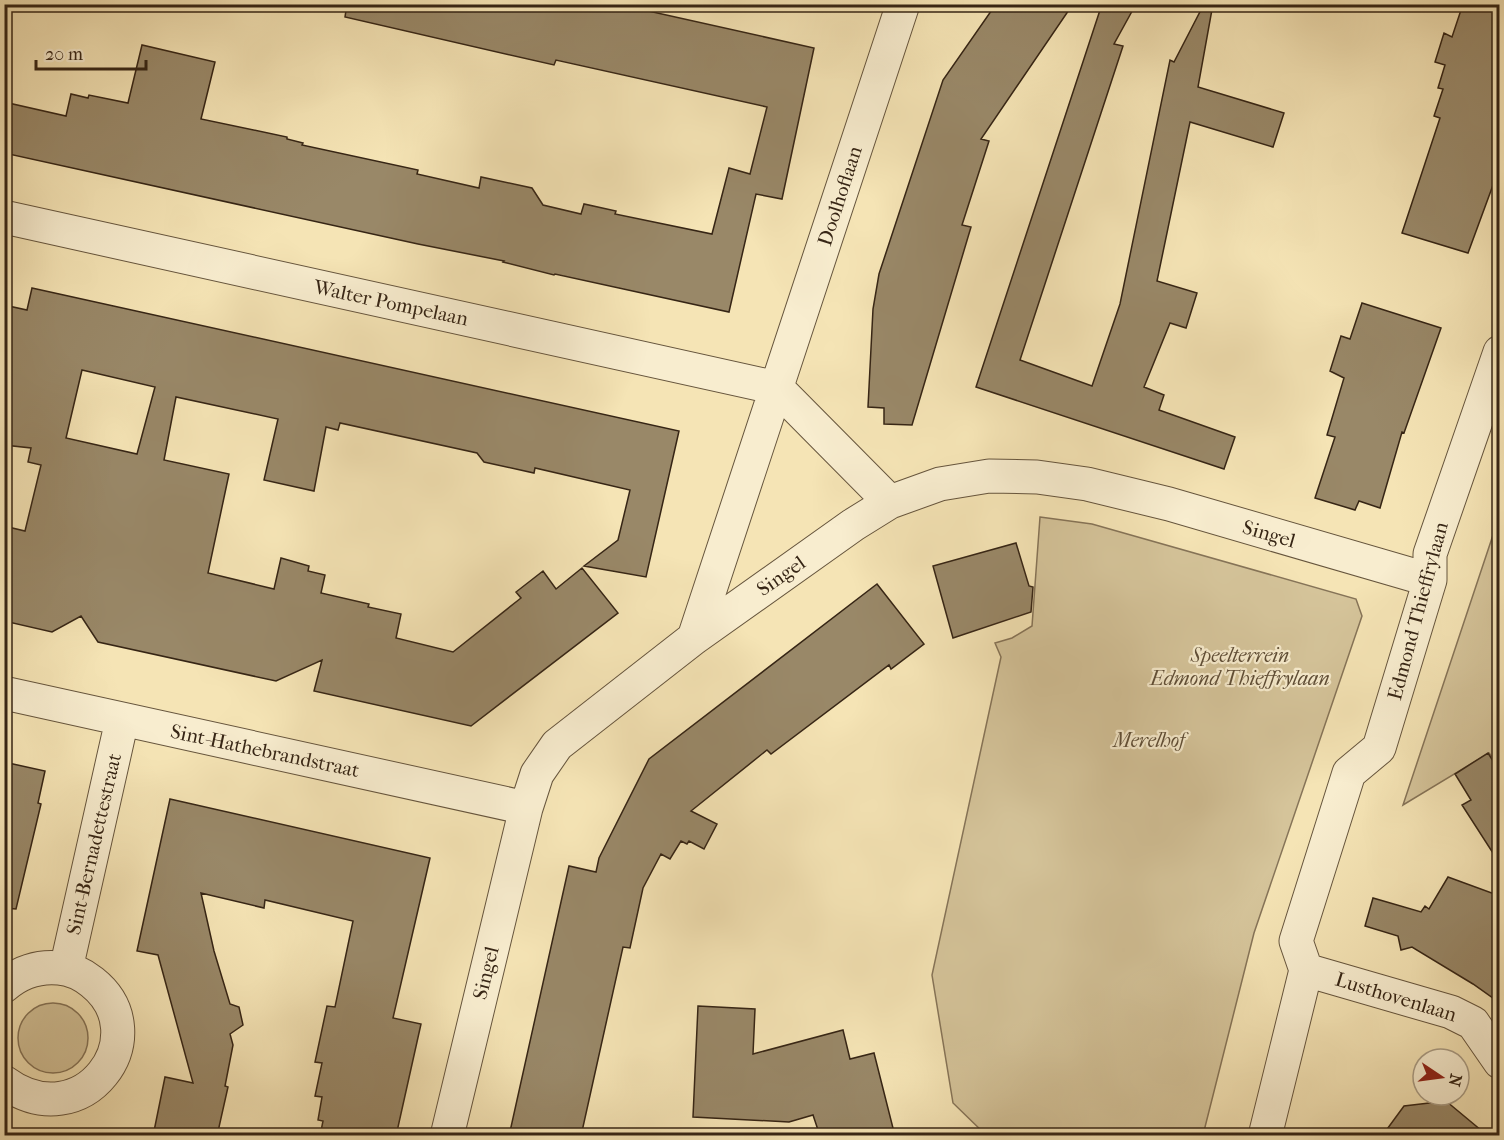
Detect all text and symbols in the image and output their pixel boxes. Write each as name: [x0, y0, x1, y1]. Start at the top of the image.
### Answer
scale bar: [36, 33, 146, 71]
text: 20 m: [45, 44, 83, 65]
street label: Doolhoflaan: [813, 143, 867, 249]
street label: Walter Pompelaan: [311, 275, 471, 331]
street label: Singel: [1240, 516, 1298, 553]
street label: Edmond Thieffrylaan: [1383, 519, 1453, 703]
street label: Singel: [752, 551, 810, 601]
park label: Speelterrein Edmond Thieffrylaan: [1149, 644, 1330, 690]
street label: Sint-Hathebrandstraat: [169, 720, 361, 782]
park label: Merelhof: [1111, 729, 1189, 752]
street label: Sint-Bernadettestraat: [62, 751, 126, 937]
street label: Singel: [468, 944, 504, 1002]
street label: Lusthovenlaan: [1333, 968, 1460, 1026]
north arrow: [1411, 1047, 1471, 1107]
text: N: [1444, 1072, 1466, 1089]

